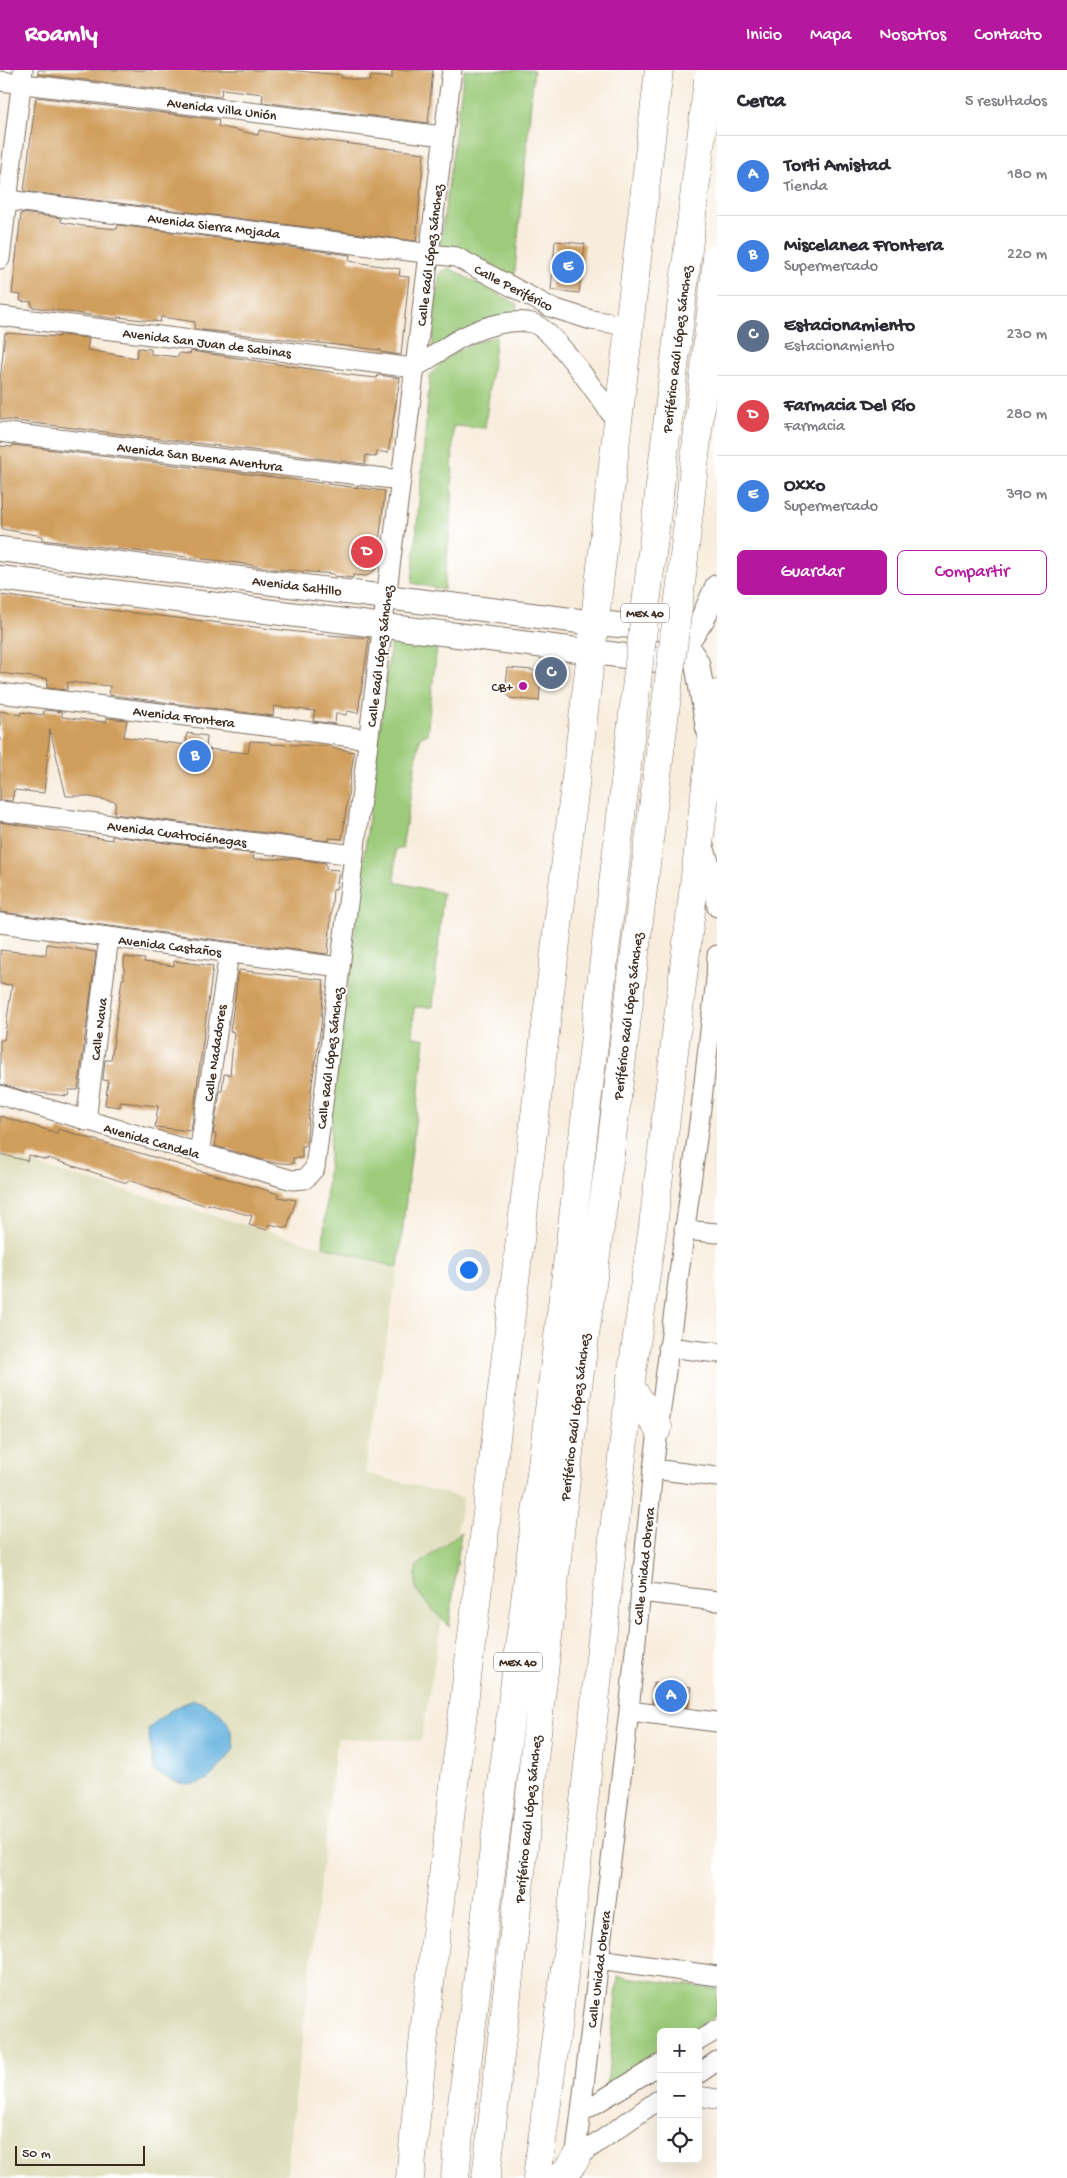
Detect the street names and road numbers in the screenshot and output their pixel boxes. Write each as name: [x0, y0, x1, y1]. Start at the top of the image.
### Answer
street label: Avenida Villa Unión: [166, 95, 278, 126]
street label: Calle Raúl López Sánchez: [414, 183, 449, 327]
street label: Avenida Sierra Mojada: [147, 211, 282, 244]
street label: Calle Periférico: [470, 262, 555, 316]
street label: Periférico Raúl López Sánchez: [660, 264, 697, 435]
street label: Avenida San Juan de Sabinas: [121, 326, 293, 363]
street label: Avenida San Buena Aventura: [116, 440, 285, 477]
street label: Avenida Saltillo: [251, 574, 342, 601]
street label: Calle Raúl López Sánchez: [364, 584, 399, 728]
road number: MEX 40: [621, 604, 669, 622]
street label: Avenida Frontera: [132, 704, 237, 733]
street label: Avenida Cuatrociénegas: [106, 818, 248, 853]
street label: Periférico Raúl López Sánchez: [611, 931, 648, 1102]
street label: Avenida Castaños: [117, 933, 223, 962]
street label: Calle Raúl López Sánchez: [314, 986, 349, 1130]
street label: Calle Nava: [88, 996, 113, 1062]
street label: Calle Nadadores: [201, 1003, 232, 1103]
street label: Avenida Candela: [101, 1121, 202, 1165]
street label: Periférico Raúl López Sánchez: [558, 1332, 595, 1503]
street label: Calle Unidad Obrera: [631, 1505, 660, 1626]
road number: MEX 40: [494, 1652, 542, 1671]
street label: Periférico Raúl López Sánchez: [512, 1734, 547, 1905]
street label: Calle Unidad Obrera: [585, 1908, 616, 2029]

